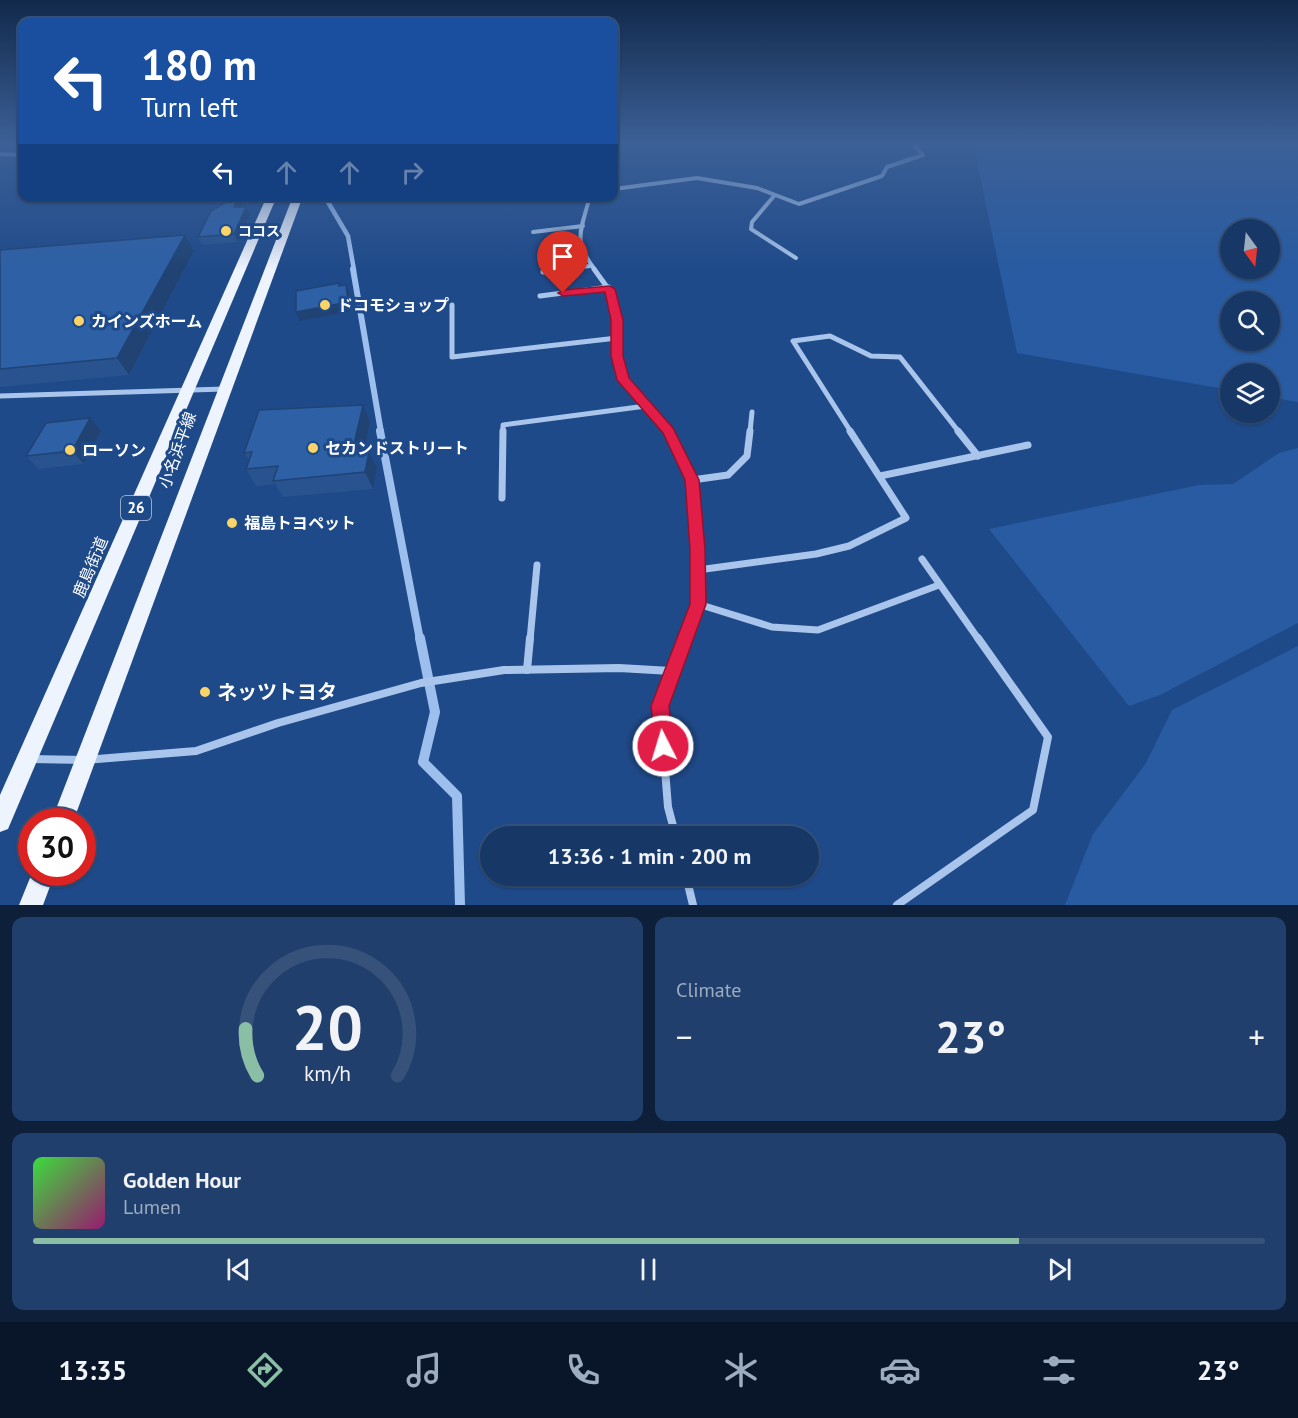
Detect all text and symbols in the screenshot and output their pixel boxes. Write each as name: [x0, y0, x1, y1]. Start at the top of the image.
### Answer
text: 180 m: [141, 37, 257, 92]
icon: left: [42, 42, 120, 120]
text: Turn left: [141, 90, 238, 124]
icon: left: [207, 156, 240, 189]
icon: ahead: [270, 156, 303, 189]
icon: ahead: [333, 156, 366, 189]
icon: right: [396, 156, 429, 189]
north arrow: [1220, 219, 1280, 279]
map controls: [1220, 219, 1280, 423]
place label: ココス: [238, 222, 280, 240]
marker: ココス: [219, 224, 233, 238]
pin: [537, 231, 588, 293]
icon: arrive: [546, 240, 579, 273]
button: search: [1220, 291, 1280, 351]
place label: ドコモショップ: [337, 295, 449, 315]
marker: ドコモショップ: [318, 298, 332, 312]
place label: カインズホーム: [91, 311, 202, 331]
marker: カインズホーム: [72, 314, 86, 328]
button: layers: [1220, 363, 1280, 423]
street label: 小名浜平線: [154, 409, 200, 491]
place label: セカンドストリート: [325, 438, 469, 458]
place label: ローソン: [82, 440, 146, 460]
marker: セカンドストリート: [306, 441, 320, 455]
marker: ローソン: [63, 443, 77, 457]
road number: 26: [121, 496, 151, 520]
place label: 福島トヨペット: [244, 513, 356, 533]
marker: 福島トヨペット: [225, 516, 239, 530]
street label: 鹿島街道: [68, 534, 112, 600]
place label: ネッツトヨタ: [217, 679, 337, 705]
marker: ネッツトヨタ: [198, 685, 212, 699]
position arrow: [631, 714, 695, 778]
speed limit sign: 30: [18, 808, 96, 886]
text: 13:36 · 1 min · 200 m: [548, 842, 751, 870]
text: Climate: [676, 977, 742, 1003]
text: 20: [292, 986, 363, 1067]
text: 23°: [935, 1007, 1006, 1065]
text: −: [676, 1015, 693, 1058]
text: +: [1248, 1015, 1265, 1058]
text: km/h: [304, 1059, 351, 1087]
text: Golden Hour: [123, 1166, 241, 1194]
text: Lumen: [123, 1194, 181, 1220]
icon: previous: [222, 1253, 255, 1286]
icon: pause: [632, 1253, 665, 1286]
icon: next: [1043, 1253, 1076, 1286]
icon: directions: [244, 1349, 286, 1391]
icon: music: [403, 1349, 445, 1391]
icon: phone: [562, 1349, 604, 1391]
icon: climate: [720, 1349, 762, 1391]
icon: car: [879, 1349, 921, 1391]
icon: filters: [1038, 1349, 1080, 1391]
text: 13:35: [58, 1353, 127, 1387]
text: 23°: [1197, 1353, 1239, 1387]

